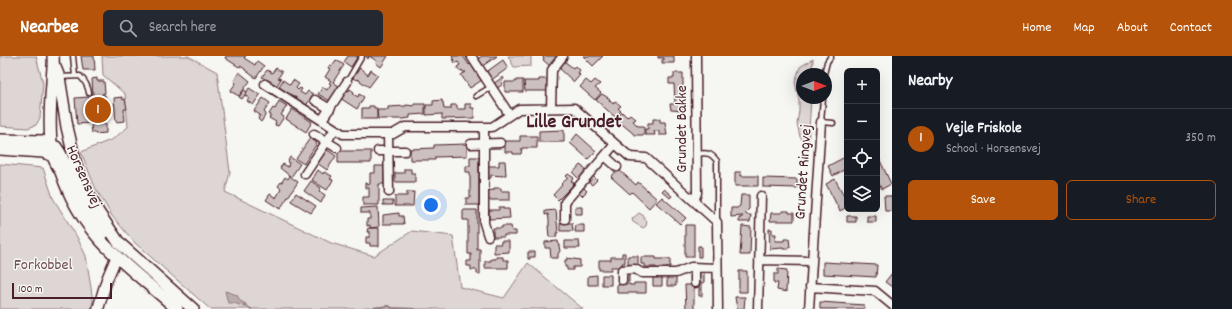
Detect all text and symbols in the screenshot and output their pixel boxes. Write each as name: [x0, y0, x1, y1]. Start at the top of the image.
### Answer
search box: [103, 10, 383, 46]
text: Nearbee: [20, 15, 79, 42]
icon: search: [117, 17, 139, 39]
text: Search here: [149, 17, 216, 39]
text: Home: [1022, 18, 1051, 38]
text: Map: [1073, 18, 1095, 38]
text: About: [1117, 18, 1148, 38]
text: Contact: [1170, 18, 1212, 38]
north arrow: [796, 68, 832, 104]
map controls: [844, 68, 880, 212]
button: +: [844, 68, 880, 104]
text: Nearby: [908, 70, 952, 94]
street label: Grundet Bakke: [671, 85, 694, 173]
pin: 1: [85, 95, 111, 125]
button: −: [844, 104, 880, 140]
district label: Lille Grundet: [526, 109, 622, 137]
text: Vejle Friskole: [946, 118, 1022, 140]
street label: Grundet Ringvej: [789, 124, 819, 220]
text: 1: [920, 129, 922, 148]
text: 350 m: [1185, 129, 1216, 148]
button: locate: [844, 140, 880, 176]
text: School · Horsensvej: [946, 140, 1041, 159]
street label: Horsensvej: [59, 142, 107, 212]
button: layers: [844, 176, 880, 212]
button: Save: [908, 180, 1058, 220]
button: Share: [1066, 180, 1216, 220]
your location: [421, 195, 441, 215]
park label: Forkobbel: [14, 254, 72, 277]
scale bar: [12, 281, 112, 300]
text: 100 m: [18, 282, 42, 298]

